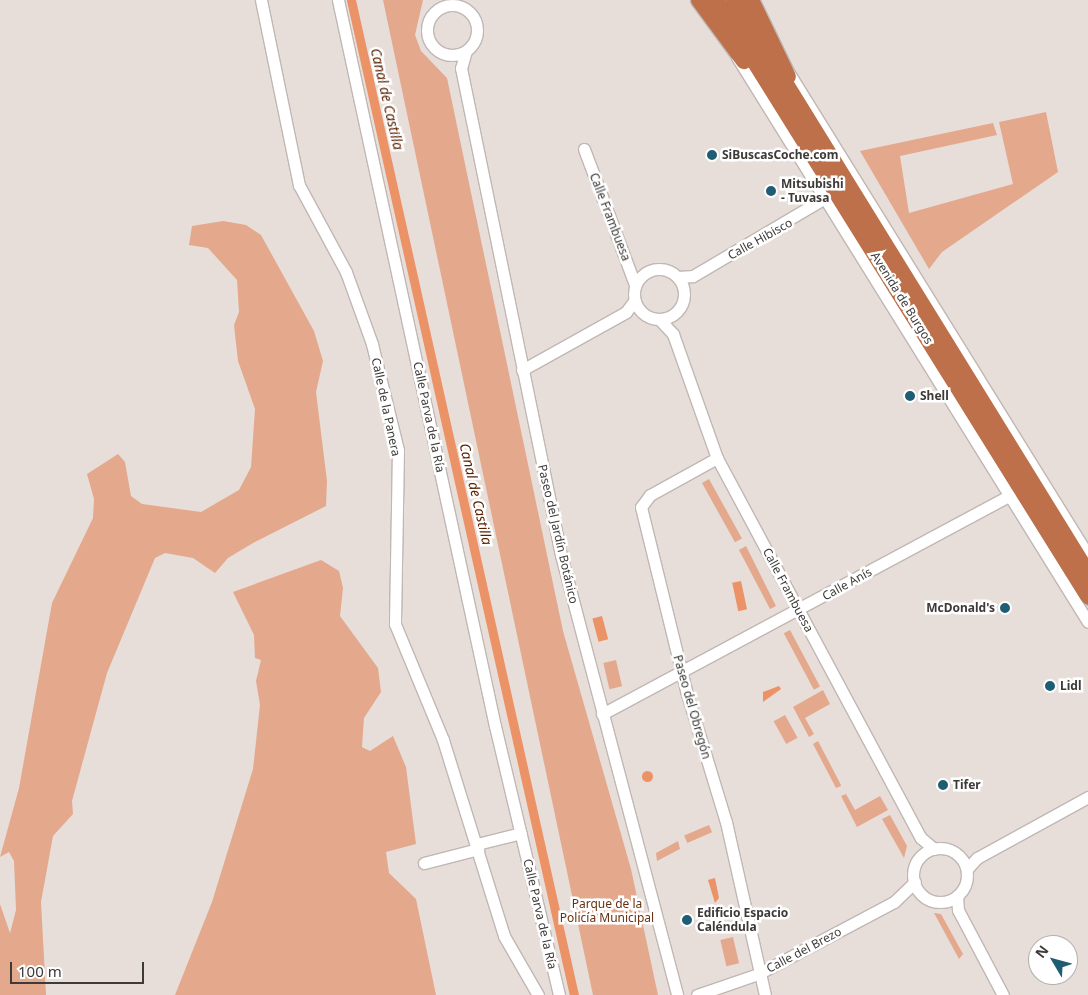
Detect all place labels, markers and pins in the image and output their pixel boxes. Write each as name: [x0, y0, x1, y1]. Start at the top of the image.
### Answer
place label: SiBuscasCoche.com: [722, 148, 839, 162]
marker: SiBuscasCoche.com: [706, 149, 718, 161]
place label: Mitsubishi - Tuvasa: [781, 177, 844, 205]
marker: Mitsubishi - Tuvasa: [765, 185, 777, 197]
place label: Shell: [920, 389, 949, 403]
marker: Shell: [904, 390, 916, 402]
place label: McDonald's: [926, 601, 995, 615]
marker: McDonald's: [999, 602, 1011, 614]
place label: Lidl: [1060, 679, 1081, 693]
marker: Lidl: [1044, 680, 1056, 692]
place label: Tifer: [953, 778, 981, 792]
marker: Tifer: [937, 779, 949, 791]
place label: Edificio Espacio Caléndula: [697, 906, 788, 934]
marker: Edificio Espacio Caléndula: [681, 914, 693, 926]

